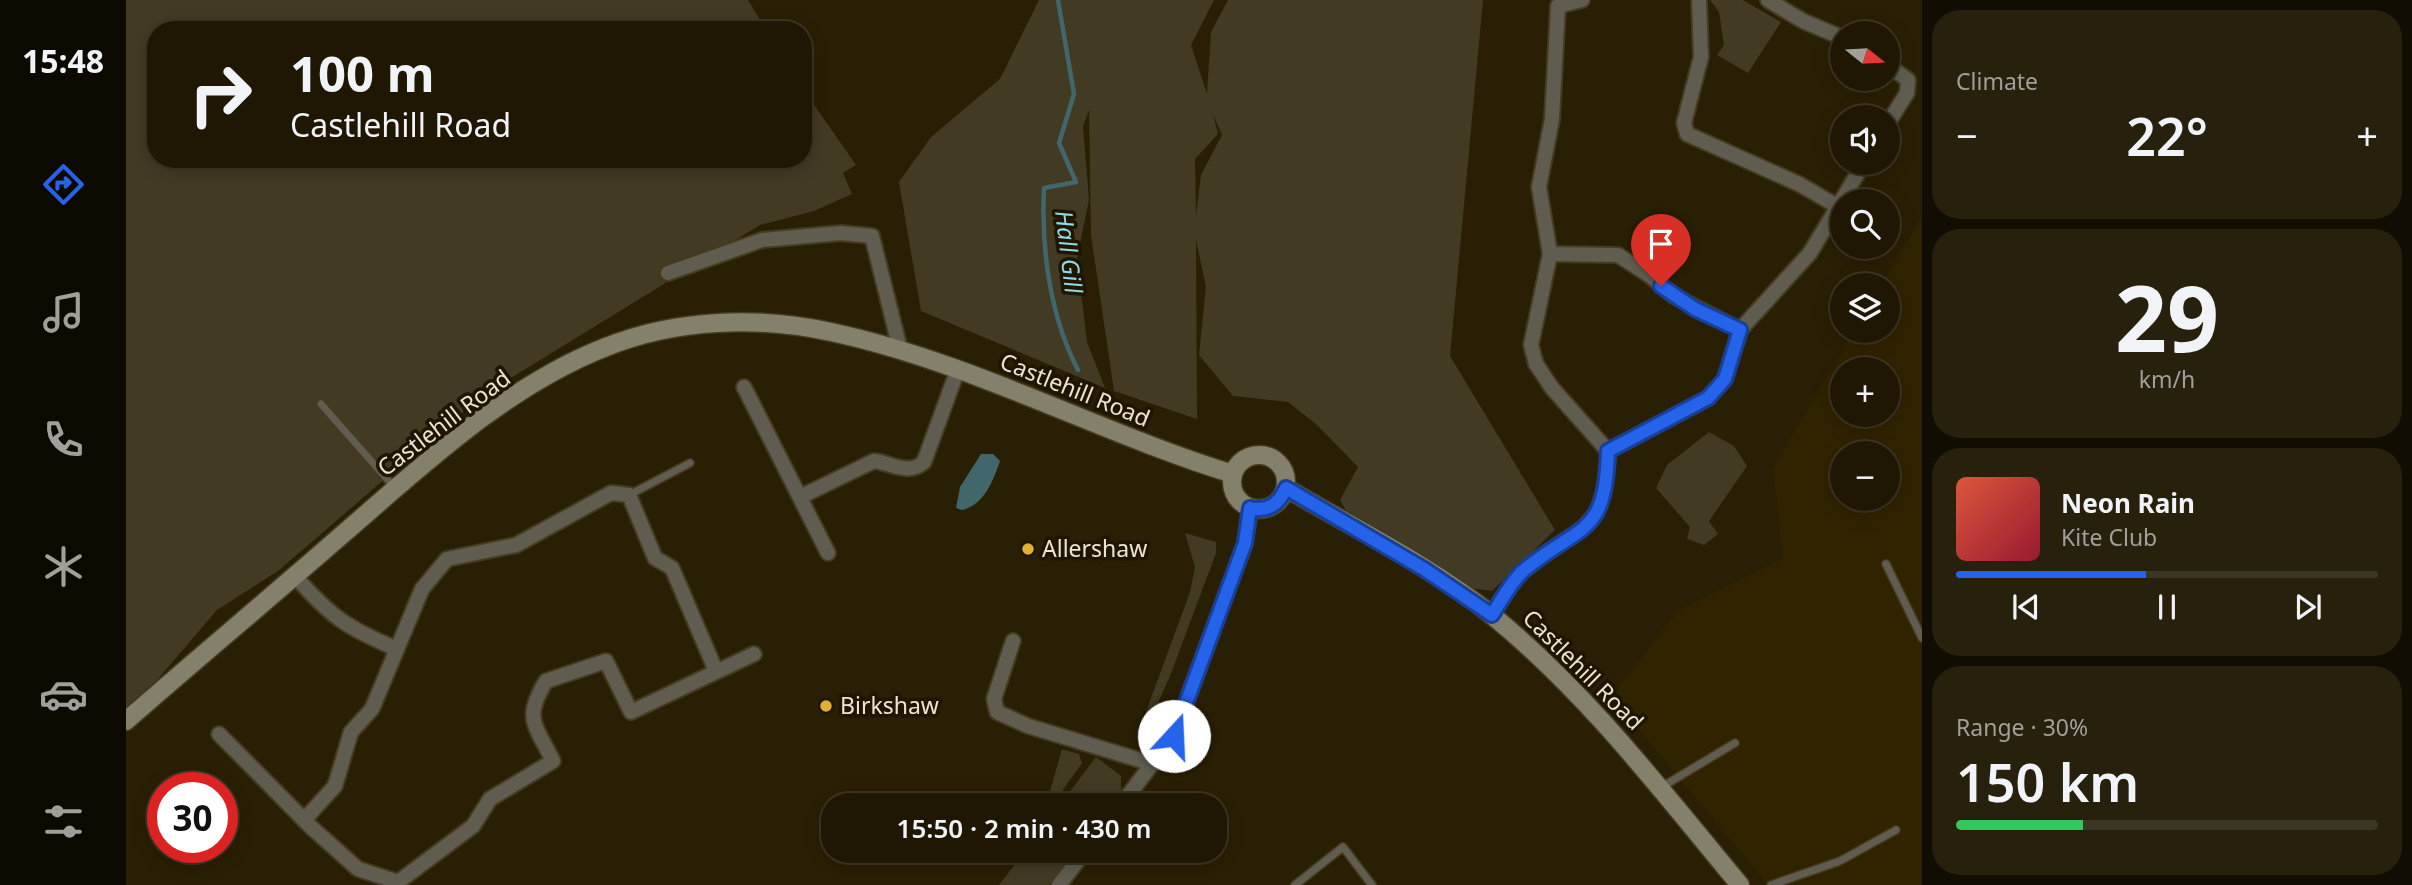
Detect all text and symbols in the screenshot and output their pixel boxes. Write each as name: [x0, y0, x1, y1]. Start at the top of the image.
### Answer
north arrow: [1830, 21, 1900, 91]
map controls: [1830, 21, 1900, 511]
text: 15:48: [22, 39, 104, 82]
text: 100 m: [290, 40, 435, 106]
icon: right: [175, 49, 266, 140]
text: Climate: [1956, 65, 2038, 97]
text: 22°: [2126, 100, 2208, 171]
text: Castlehill Road: [290, 103, 511, 146]
button: sound: [1830, 105, 1900, 175]
text: −: [1956, 109, 1978, 161]
text: +: [2356, 109, 2378, 161]
icon: directions: [39, 160, 88, 209]
button: search: [1830, 189, 1900, 259]
water label: Hall Gill: [1048, 208, 1091, 296]
pin: [1631, 214, 1691, 286]
icon: arrive: [1642, 225, 1680, 263]
text: 29: [2115, 255, 2219, 379]
button: layers: [1830, 273, 1900, 343]
icon: music: [39, 288, 88, 337]
street label: Castlehill Road: [996, 344, 1155, 434]
button: +: [1830, 357, 1900, 427]
street label: Castlehill Road: [370, 362, 516, 483]
text: km/h: [2139, 363, 2195, 395]
icon: phone: [39, 415, 88, 464]
button: −: [1830, 441, 1900, 511]
text: Neon Rain: [2061, 485, 2195, 521]
text: Kite Club: [2061, 521, 2157, 553]
place label: Allershaw: [1042, 532, 1147, 564]
marker: Allershaw: [1020, 541, 1036, 557]
icon: climate: [39, 542, 88, 591]
icon: previous: [2007, 588, 2045, 626]
icon: pause: [2148, 588, 2186, 626]
icon: next: [2289, 588, 2327, 626]
street label: Castlehill Road: [1516, 602, 1651, 737]
icon: car: [39, 670, 88, 719]
place label: Birkshaw: [840, 689, 939, 721]
marker: Birkshaw: [818, 698, 834, 714]
position arrow: [1137, 699, 1211, 773]
text: Range · 30%: [1956, 711, 2088, 743]
text: 150 km: [1956, 746, 2139, 817]
speed limit sign: 30: [147, 772, 238, 863]
icon: filters: [39, 797, 88, 846]
text: 15:50 · 2 min · 430 m: [897, 810, 1151, 846]

